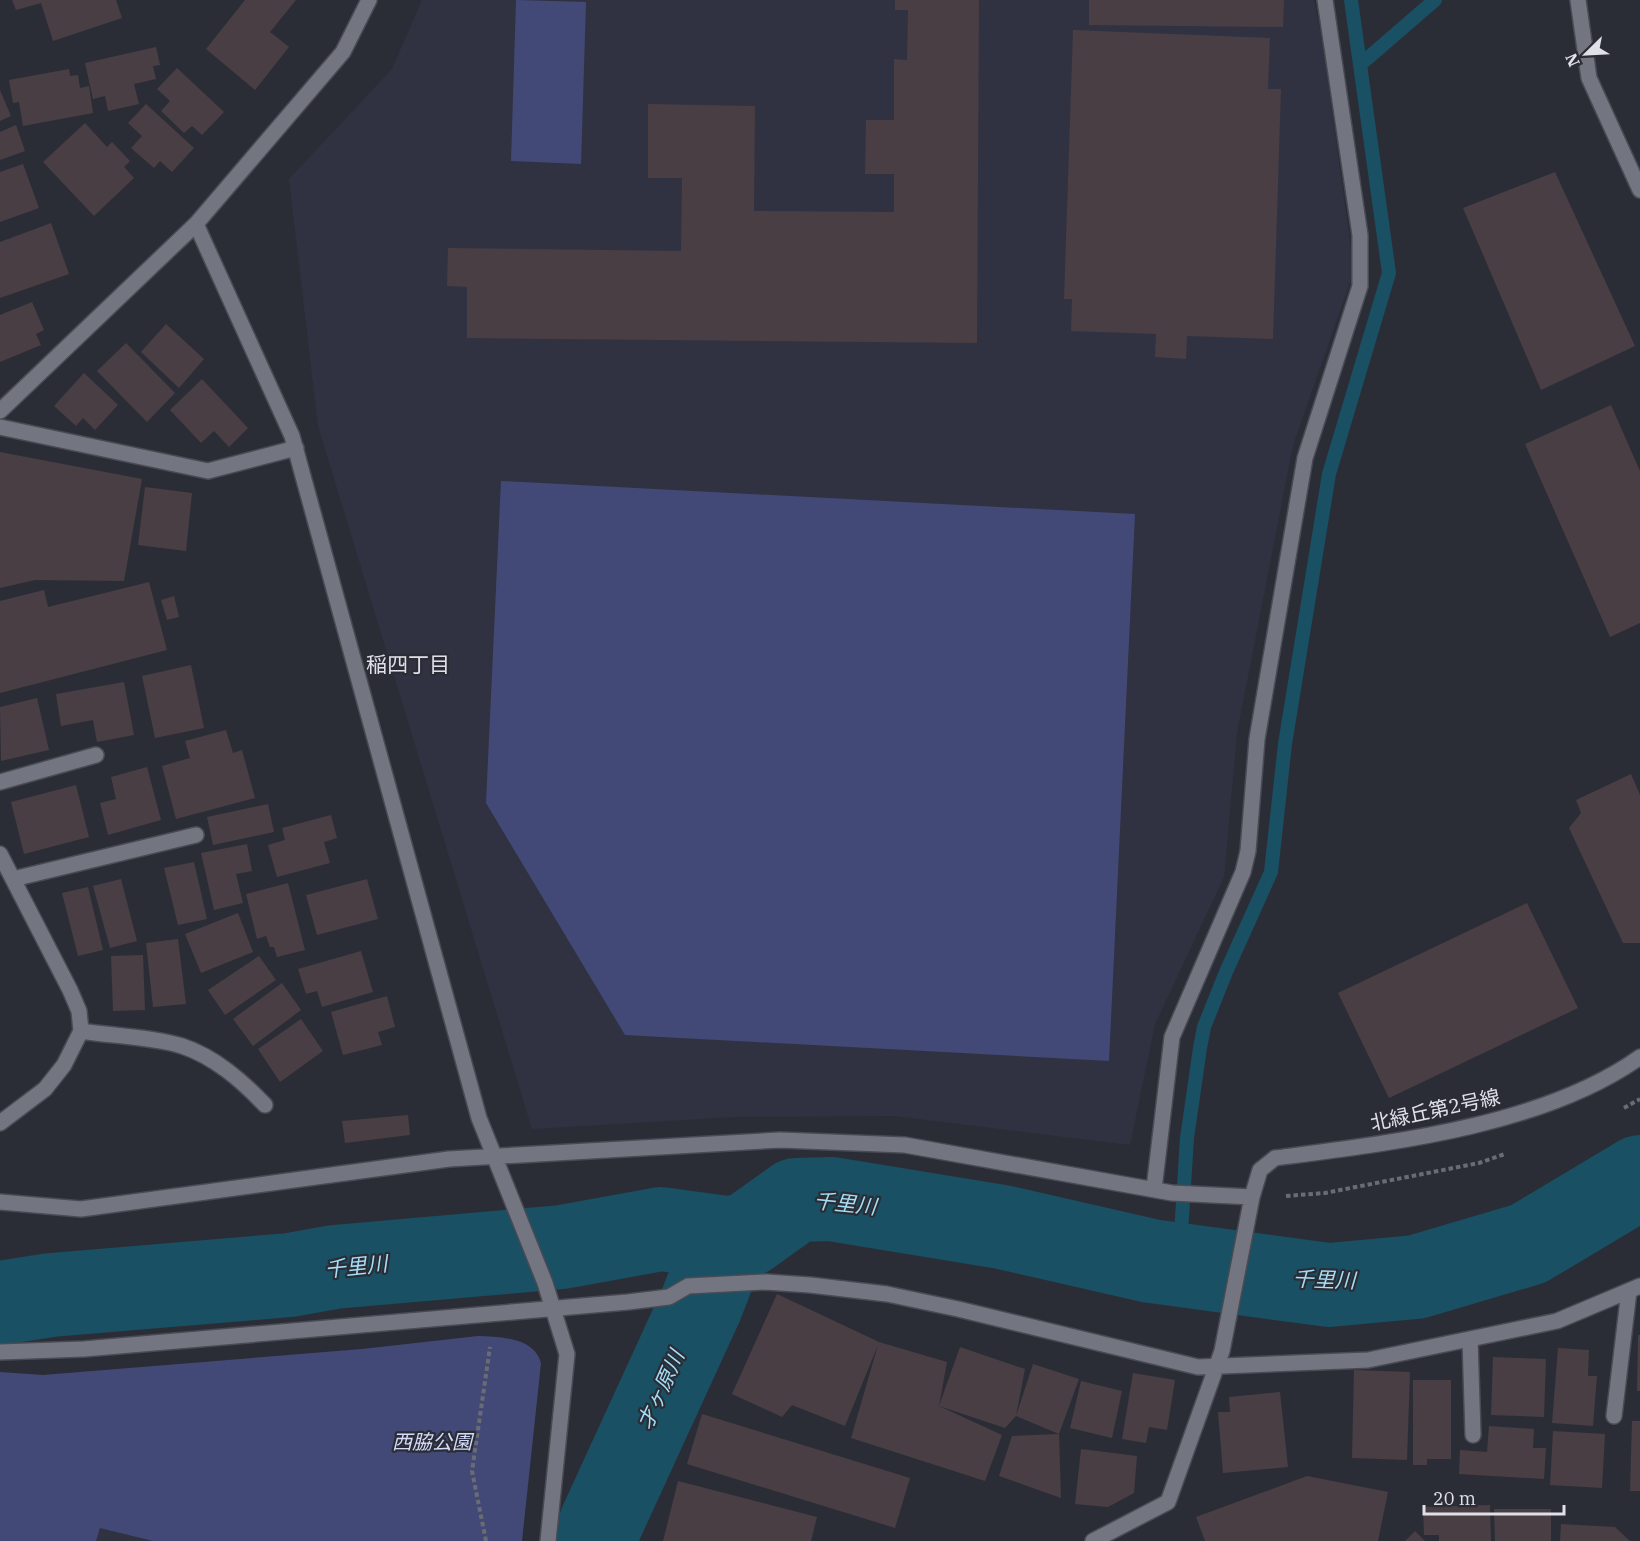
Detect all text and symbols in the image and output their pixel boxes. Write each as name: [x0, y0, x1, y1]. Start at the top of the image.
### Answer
north arrow: [1556, 24, 1616, 84]
text: N: [1561, 50, 1584, 70]
district label: 稲四丁目: [366, 650, 450, 678]
street label: 北緑丘第2号線: [1368, 1083, 1502, 1136]
water label: 千里川: [812, 1186, 880, 1220]
water label: 千里川: [323, 1249, 391, 1283]
water label: 千里川: [1292, 1264, 1358, 1294]
water label: 才ヶ原川: [630, 1344, 691, 1434]
park label: 西脇公園: [392, 1428, 475, 1455]
scale bar: [1424, 1478, 1564, 1516]
text: 20 m: [1433, 1487, 1476, 1510]

